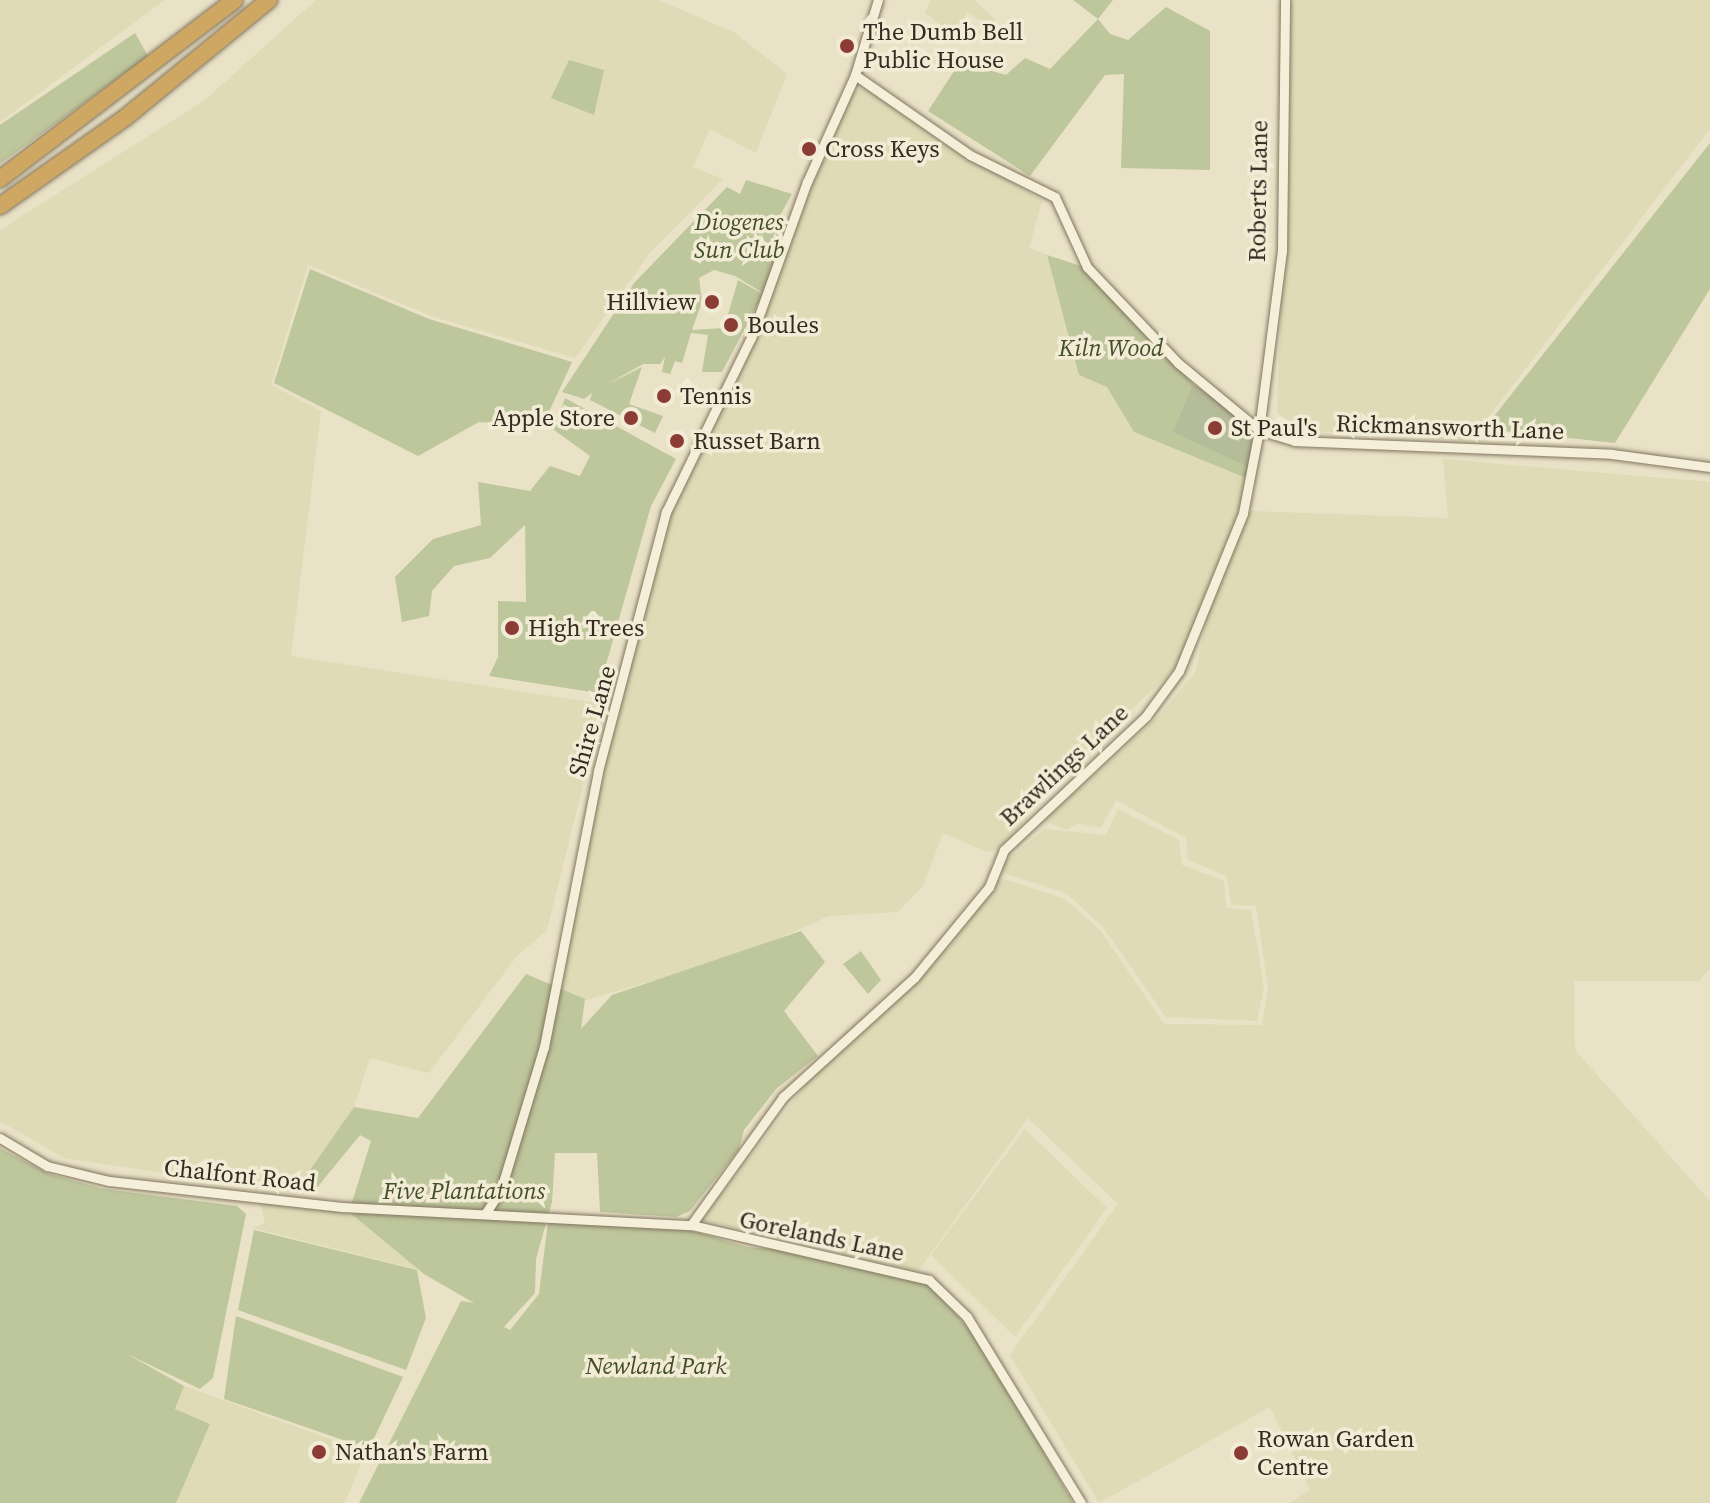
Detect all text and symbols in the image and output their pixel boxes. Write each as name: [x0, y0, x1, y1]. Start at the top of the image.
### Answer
place label: The Dumb Bell Public House: [863, 18, 1023, 74]
marker: The Dumb Bell Public House: [838, 37, 856, 55]
street label: Roberts Lane: [1242, 120, 1274, 262]
place label: Cross Keys: [825, 135, 940, 163]
marker: Cross Keys: [800, 140, 818, 158]
park label: Diogenes Sun Club: [694, 208, 784, 264]
place label: Hillview: [606, 288, 696, 316]
marker: Hillview: [703, 293, 721, 311]
place label: Boules: [747, 311, 819, 339]
marker: Boules: [722, 316, 740, 334]
park label: Kiln Wood: [1058, 334, 1164, 362]
place label: Tennis: [680, 382, 752, 410]
marker: Tennis: [655, 387, 673, 405]
place label: Apple Store: [492, 404, 615, 432]
marker: Apple Store: [622, 409, 640, 427]
street label: Rickmansworth Lane: [1335, 409, 1565, 445]
place label: St Paul's: [1231, 414, 1318, 442]
marker: St Paul's: [1206, 419, 1224, 437]
place label: Russet Barn: [693, 427, 821, 455]
marker: Russet Barn: [668, 432, 686, 450]
place label: High Trees: [528, 614, 645, 642]
marker: High Trees: [503, 619, 521, 637]
street label: Shire Lane: [562, 662, 622, 780]
street label: Brawlings Lane: [994, 698, 1134, 832]
street label: Chalfont Road: [163, 1153, 317, 1197]
park label: Five Plantations: [383, 1177, 545, 1205]
street label: Gorelands Lane: [737, 1204, 907, 1268]
park label: Newland Park: [585, 1352, 727, 1380]
place label: Rowan Garden Centre: [1257, 1425, 1415, 1481]
place label: Nathan's Farm: [335, 1438, 489, 1466]
marker: Nathan's Farm: [310, 1443, 328, 1461]
marker: Rowan Garden Centre: [1232, 1444, 1250, 1462]

